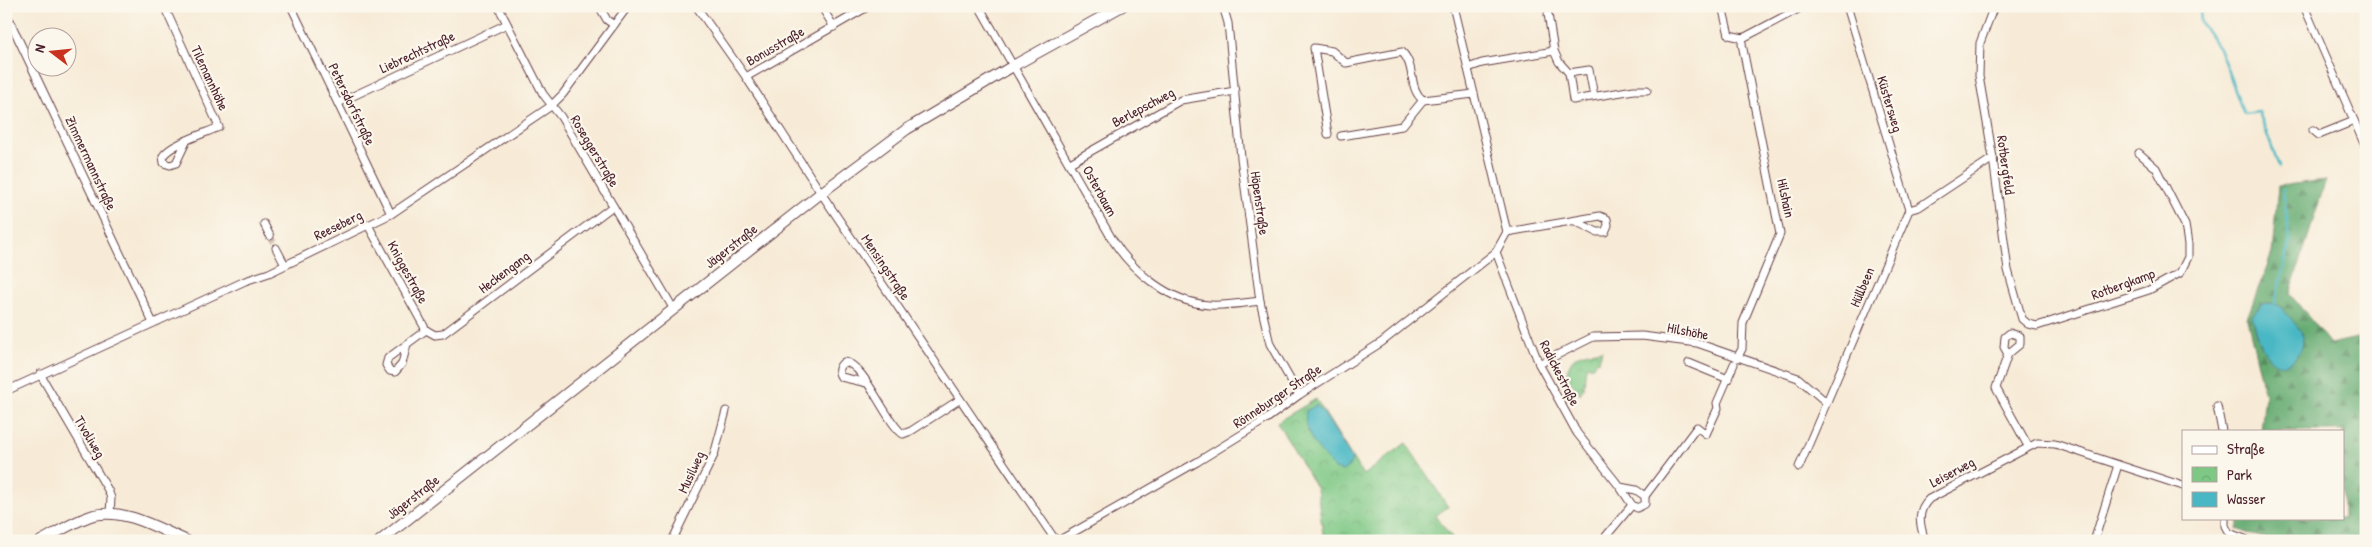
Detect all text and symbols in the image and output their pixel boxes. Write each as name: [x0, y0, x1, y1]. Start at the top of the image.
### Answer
street label: Bonusstraße: [742, 21, 808, 71]
street label: Liebrechtstraße: [376, 26, 458, 78]
north arrow: [28, 28, 78, 78]
text: N: [29, 42, 49, 54]
street label: Tilemannhöhe: [187, 42, 234, 114]
street label: Petersdorfstraße: [323, 60, 381, 149]
street label: Küstersweg: [1872, 73, 1908, 135]
street label: Berlepschweg: [1108, 82, 1178, 132]
street label: Roseggerstraße: [566, 111, 625, 191]
street label: Zimmermannstraße: [60, 113, 122, 214]
street label: Rotbergfeld: [1992, 134, 2020, 196]
street label: Osterbaum: [1079, 162, 1122, 220]
street label: Höpenstraße: [1246, 170, 1274, 237]
street label: Hilshain: [1773, 177, 1800, 219]
street label: Reeseberg: [311, 205, 365, 245]
street label: Jägerstraße: [700, 219, 762, 273]
street label: Mensingstraße: [857, 230, 916, 304]
street label: Kniggestraße: [383, 237, 434, 307]
street label: Heckengang: [474, 246, 534, 298]
street label: Rotbergkamp: [2088, 263, 2158, 305]
street label: Hüllbeen: [1845, 264, 1878, 310]
street label: Hilshöhe: [1666, 317, 1711, 344]
street label: Radickestraße: [1535, 337, 1585, 410]
street label: Rönneburger Straße: [1229, 359, 1325, 433]
street label: Tivoliweg: [70, 412, 110, 462]
legend: [2182, 430, 2344, 520]
text: Straße: [2227, 438, 2265, 459]
street label: Musilweg: [673, 448, 709, 496]
street label: Leiserweg: [1926, 452, 1978, 492]
text: Park: [2227, 464, 2252, 485]
street label: Jägerstraße: [382, 470, 444, 524]
text: Wasser: [2227, 488, 2266, 509]

